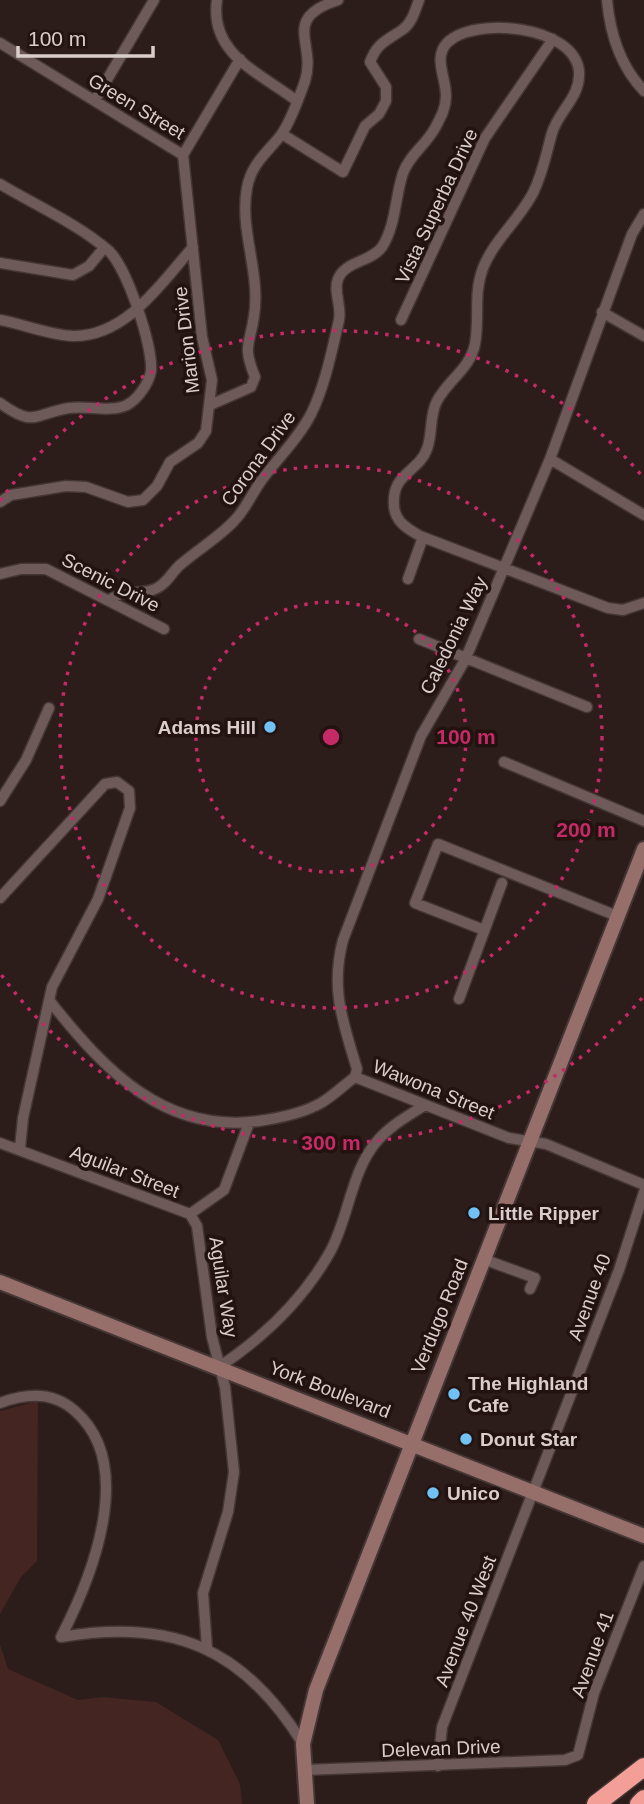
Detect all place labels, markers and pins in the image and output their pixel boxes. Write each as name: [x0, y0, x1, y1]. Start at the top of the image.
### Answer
place label: Adams Hill: [158, 717, 256, 738]
marker: Adams Hill: [262, 719, 278, 735]
centre of rings: [319, 725, 343, 749]
place label: Little Ripper: [488, 1203, 599, 1224]
marker: Little Ripper: [466, 1205, 482, 1221]
place label: The Highland Cafe: [468, 1373, 588, 1416]
marker: The Highland Cafe: [446, 1386, 462, 1402]
place label: Donut Star: [480, 1429, 578, 1450]
marker: Donut Star: [458, 1431, 474, 1447]
place label: Unico: [447, 1483, 500, 1504]
marker: Unico: [425, 1485, 441, 1501]

